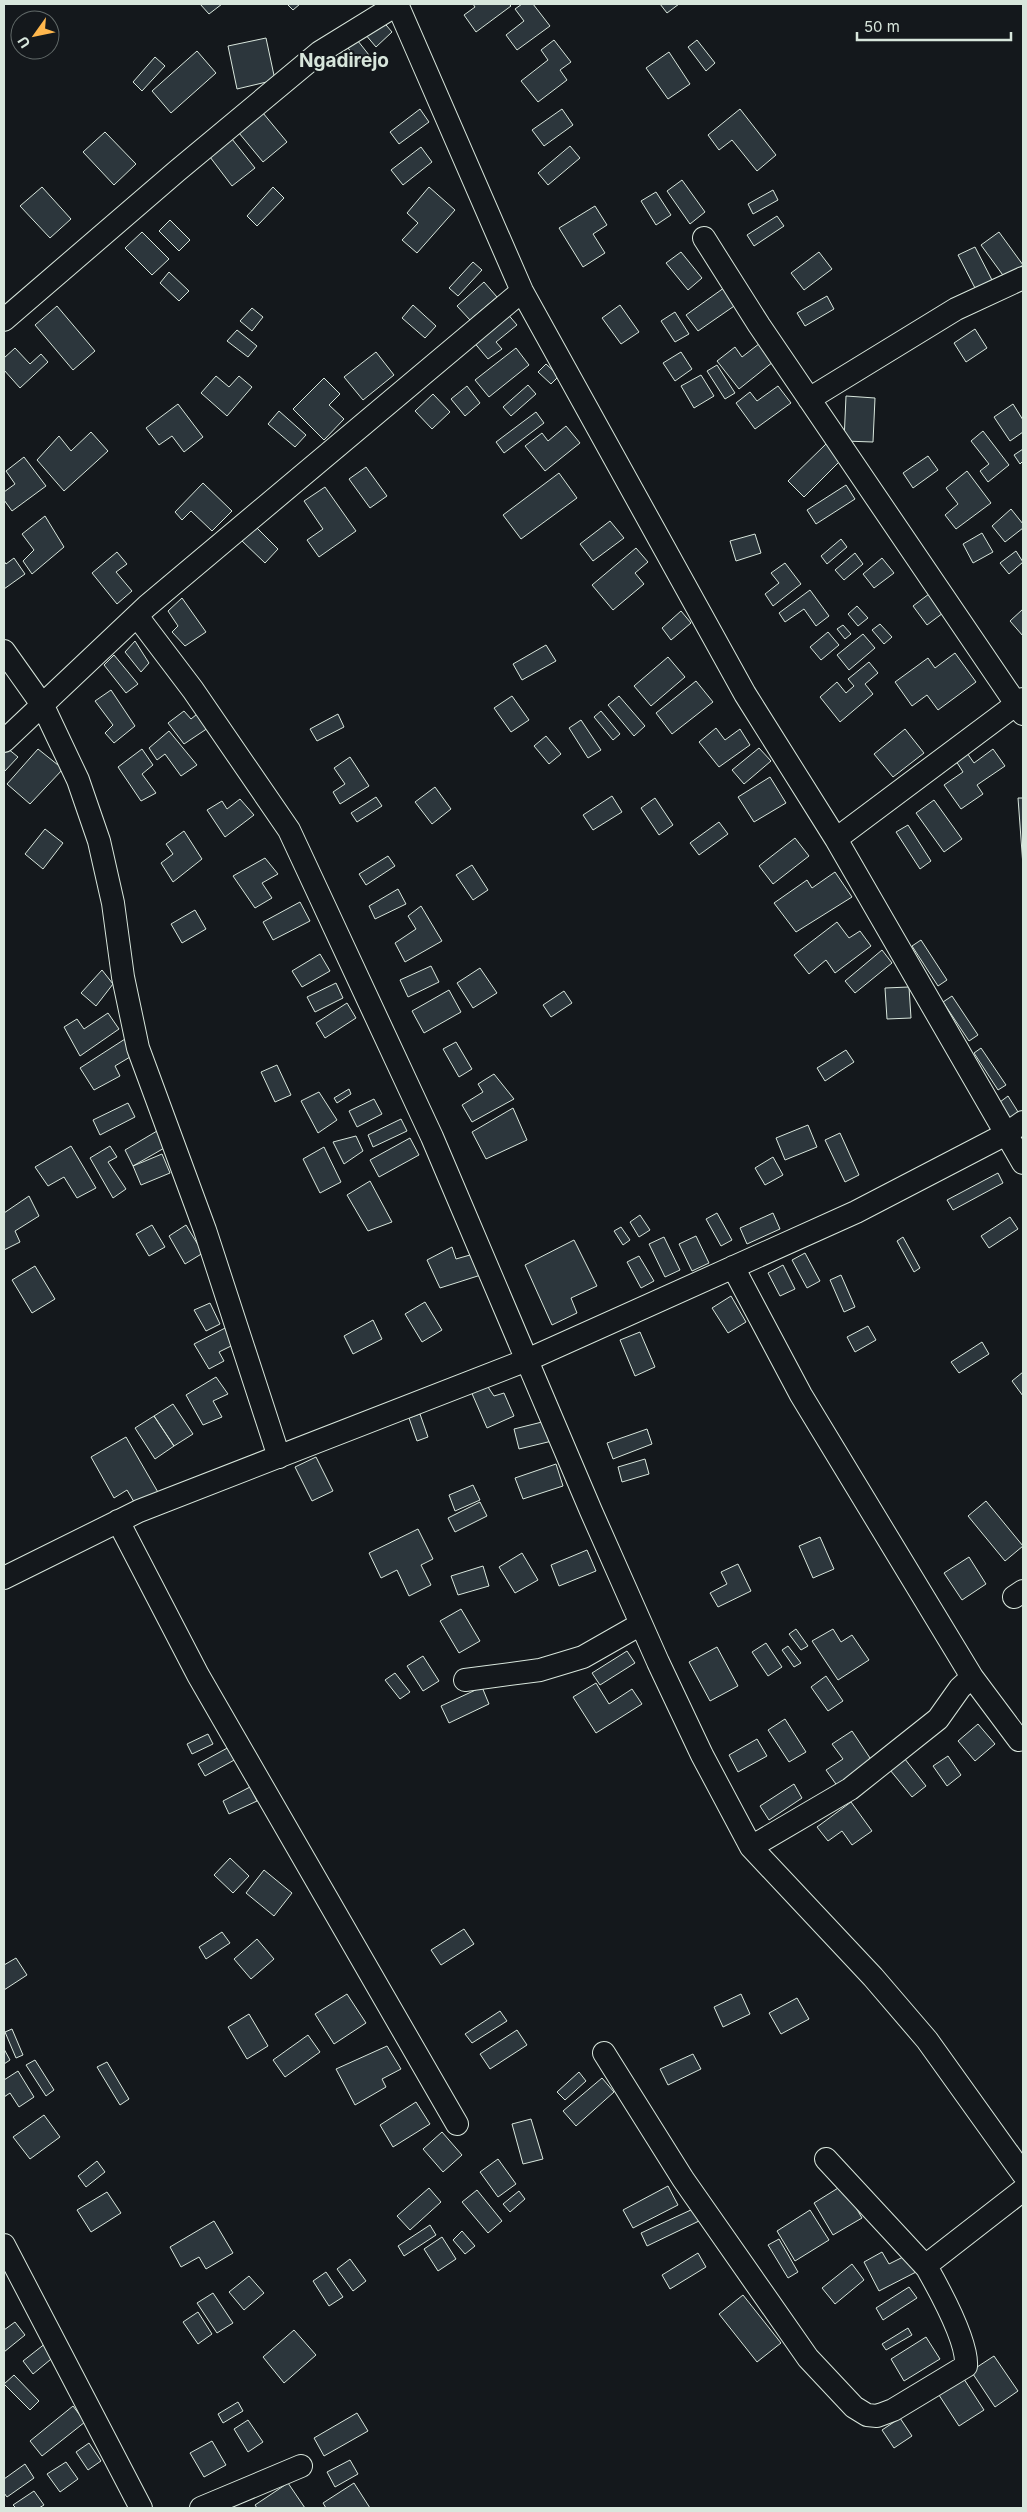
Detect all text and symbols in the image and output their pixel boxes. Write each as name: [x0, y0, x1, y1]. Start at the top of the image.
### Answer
north arrow: [10, 10, 60, 60]
scale bar: [857, 10, 1011, 42]
text: 50 m: [864, 17, 900, 36]
text: U: [14, 33, 34, 51]
district label: Ngadirejo: [299, 49, 389, 72]

